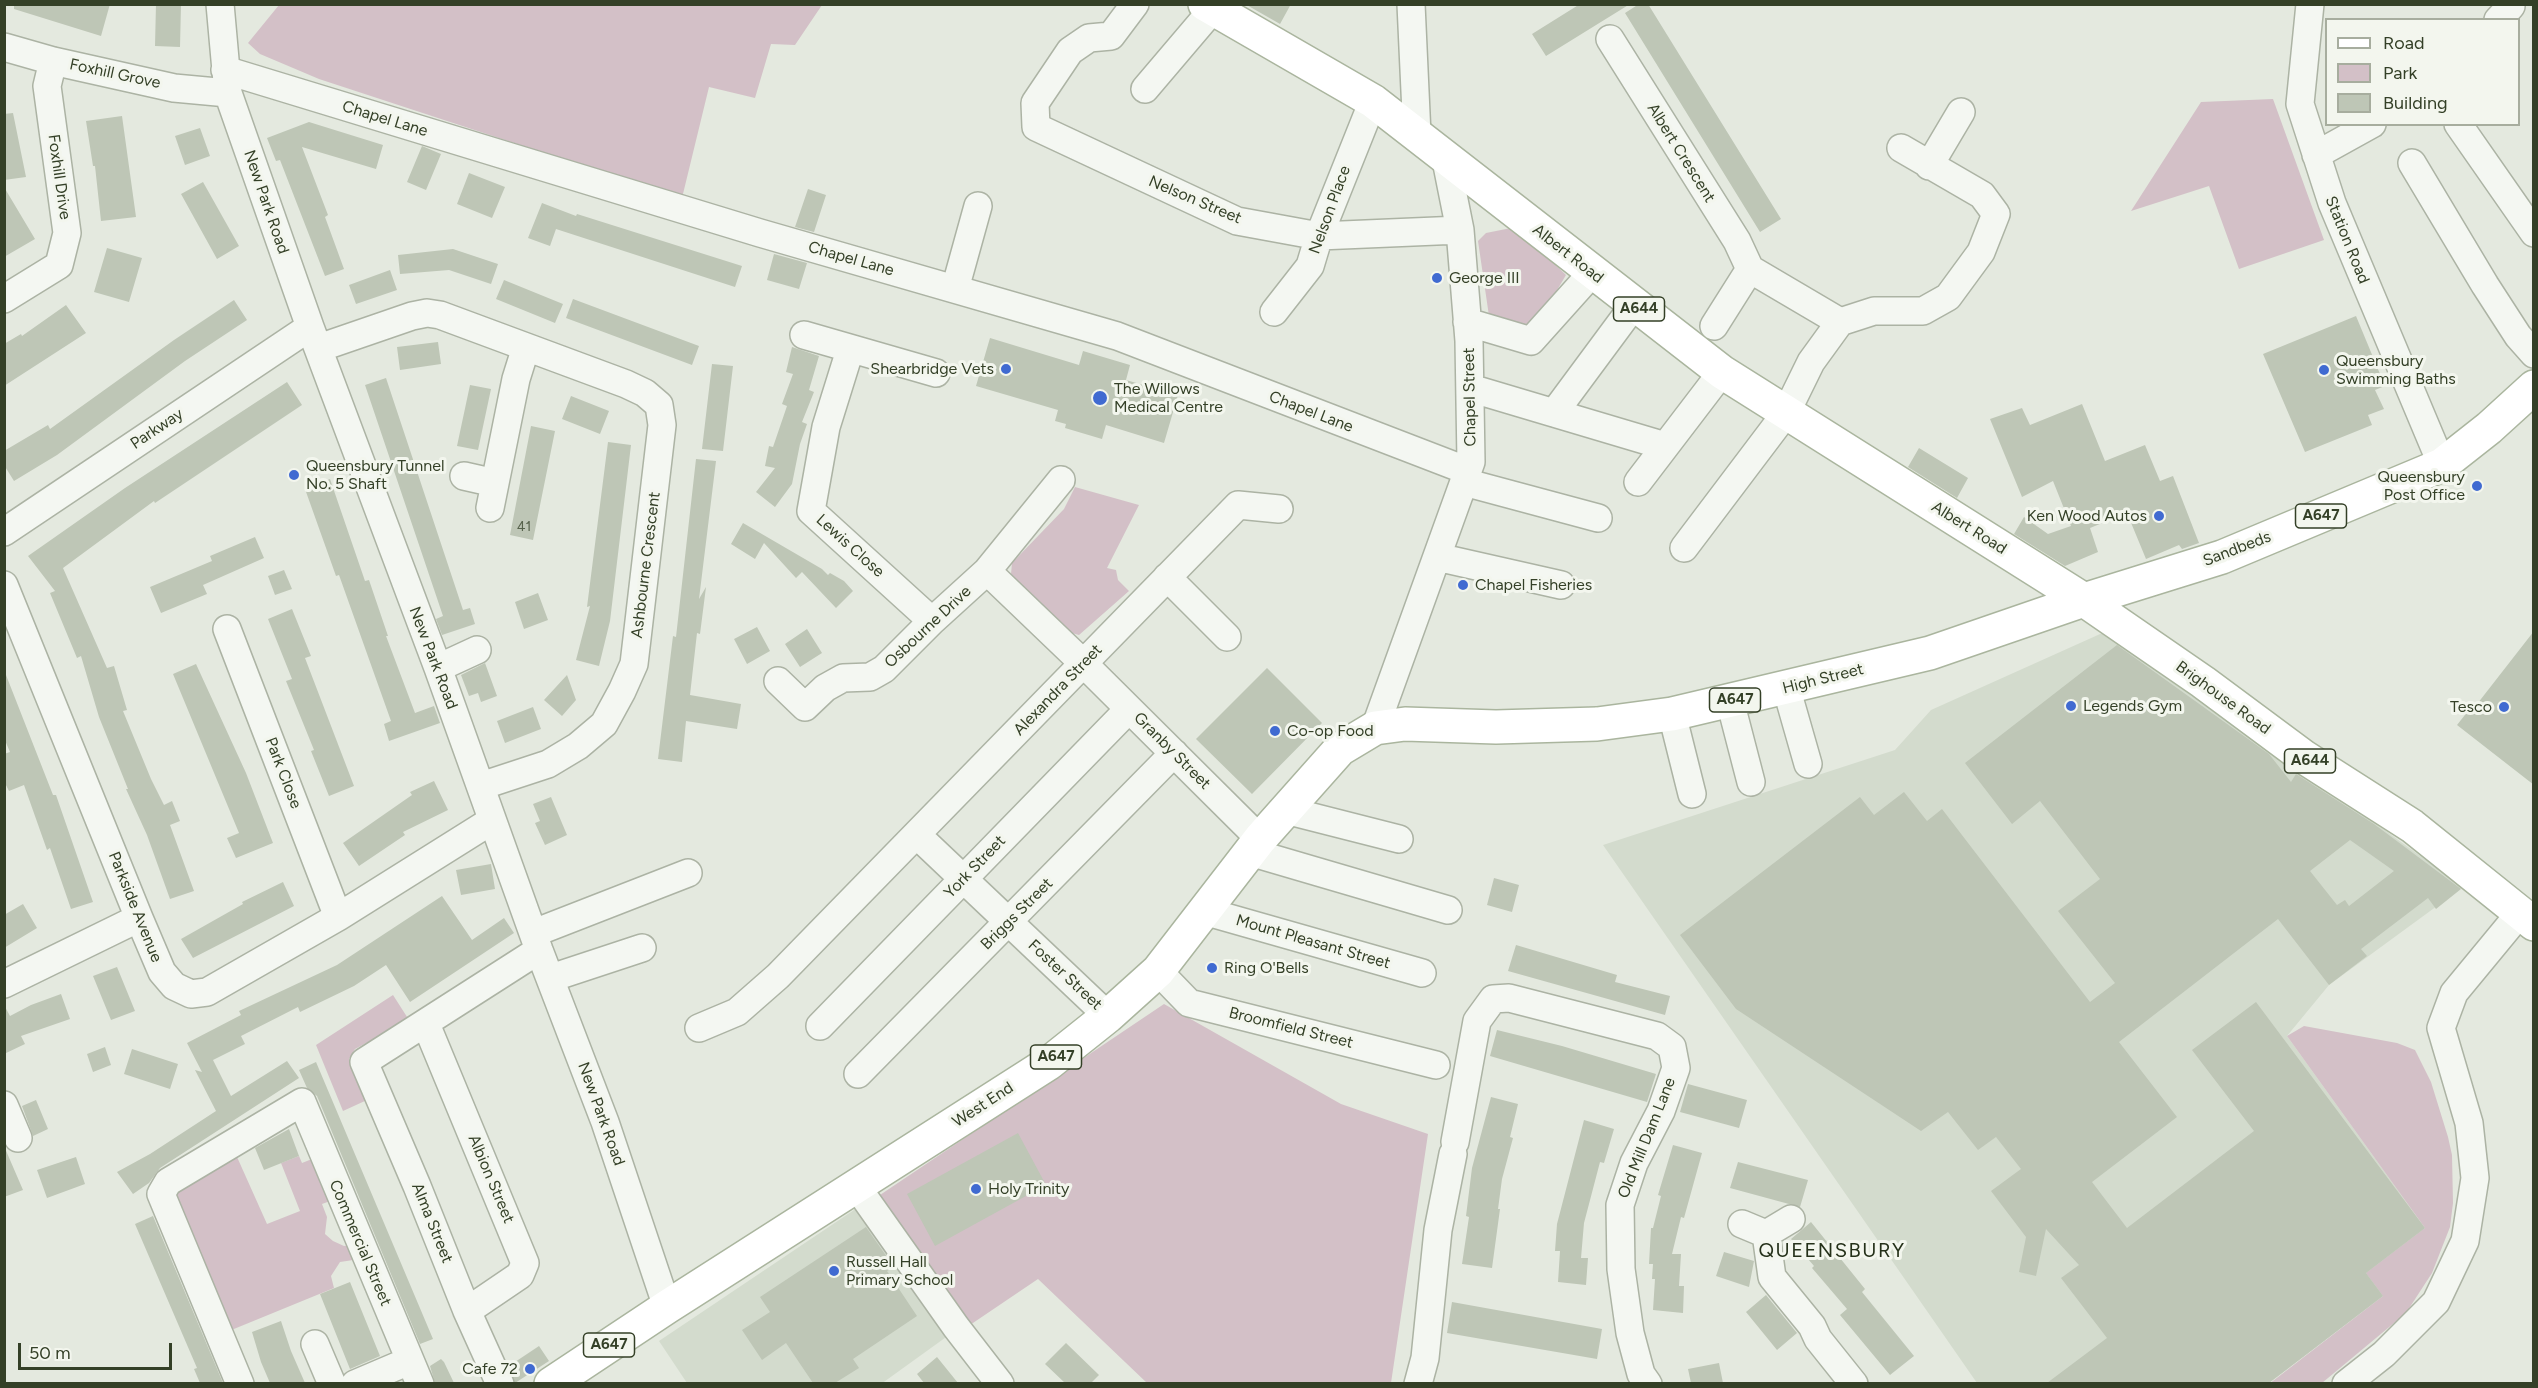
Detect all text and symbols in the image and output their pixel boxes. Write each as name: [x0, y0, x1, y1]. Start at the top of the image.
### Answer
legend: [2325, 18, 2520, 126]
text: Road: [2383, 32, 2424, 54]
street label: Foxhill Grove: [68, 55, 162, 93]
text: Park: [2383, 62, 2417, 84]
text: Building: [2383, 92, 2448, 114]
street label: Chapel Lane: [340, 97, 430, 141]
street label: Albert Crescent: [1643, 100, 1719, 206]
street label: Foxhill Drive: [44, 133, 74, 221]
street label: New Park Road: [239, 148, 293, 256]
street label: Nelson Place: [1305, 163, 1355, 257]
street label: Nelson Street: [1146, 172, 1244, 228]
street label: Station Road: [2321, 193, 2373, 287]
street label: Albert Road: [1529, 220, 1607, 288]
street label: Chapel Lane: [806, 238, 896, 280]
place label: George III: [1449, 268, 1520, 288]
marker: George III: [1430, 271, 1444, 285]
road number: A644: [1614, 297, 1664, 321]
street label: Chapel Street: [1460, 347, 1480, 447]
place label: Queensbury Swimming Baths: [2336, 351, 2456, 389]
place label: Shearbridge Vets: [870, 359, 994, 379]
marker: Shearbridge Vets: [999, 362, 1013, 376]
marker: Queensbury Swimming Baths: [2317, 363, 2331, 377]
place label: The Willows Medical Centre: [1114, 379, 1223, 417]
street label: Chapel Lane: [1266, 387, 1356, 437]
marker: The Willows Medical Centre: [1091, 389, 1109, 407]
street label: Parkway: [127, 404, 187, 454]
place label: Queensbury Tunnel No. 5 Shaft: [306, 456, 444, 494]
place label: Queensbury Post Office: [2378, 467, 2465, 505]
marker: Queensbury Tunnel No. 5 Shaft: [287, 468, 301, 482]
marker: Queensbury Post Office: [2470, 479, 2484, 493]
street label: Ashbourne Crescent: [627, 491, 665, 639]
street label: Albert Road: [1928, 497, 2010, 559]
road number: A647: [2296, 504, 2346, 528]
place label: Ken Wood Autos: [2027, 506, 2147, 526]
marker: Ken Wood Autos: [2152, 509, 2166, 523]
street label: Lewis Close: [812, 510, 888, 582]
house number: 41: [517, 519, 531, 535]
street label: Sandbeds: [2200, 527, 2274, 571]
place label: Chapel Fisheries: [1475, 575, 1592, 595]
marker: Chapel Fisheries: [1456, 578, 1470, 592]
street label: Osbourne Drive: [881, 582, 975, 672]
street label: New Park Road: [405, 604, 461, 712]
street label: Alexandra Street: [1010, 640, 1106, 740]
street label: Brighouse Road: [2172, 657, 2274, 739]
street label: High Street: [1781, 660, 1865, 698]
road number: A647: [1710, 688, 1760, 712]
place label: Legends Gym: [2083, 696, 2182, 716]
place label: Tesco: [2450, 697, 2492, 717]
marker: Legends Gym: [2064, 699, 2078, 713]
marker: Tesco: [2497, 700, 2511, 714]
street label: Granby Street: [1130, 709, 1214, 793]
place label: Co-op Food: [1287, 721, 1374, 741]
marker: Co-op Food: [1268, 724, 1282, 738]
street label: Park Close: [261, 735, 305, 811]
road number: A644: [2284, 749, 2336, 773]
street label: York Street: [940, 832, 1010, 902]
street label: Parkside Avenue: [104, 849, 166, 965]
street label: Briggs Street: [977, 874, 1057, 954]
street label: Mount Pleasant Street: [1234, 911, 1392, 973]
street label: Foster Street: [1024, 936, 1106, 1014]
place label: Ring O'Bells: [1224, 958, 1309, 978]
marker: Ring O'Bells: [1205, 961, 1219, 975]
street label: Broomfield Street: [1227, 1003, 1355, 1053]
road number: A647: [1030, 1045, 1082, 1069]
street label: New Park Road: [573, 1060, 629, 1168]
street label: Old Mill Dam Lane: [1614, 1075, 1680, 1201]
street label: West End: [949, 1078, 1017, 1132]
street label: Albion Street: [464, 1132, 518, 1226]
street label: Commercial Street: [325, 1177, 395, 1309]
place label: Holy Trinity: [988, 1179, 1069, 1199]
street label: Alma Street: [407, 1180, 457, 1266]
marker: Holy Trinity: [969, 1182, 983, 1196]
district label: QUEENSBURY: [1758, 1239, 1906, 1263]
place label: Russell Hall Primary School: [846, 1252, 953, 1290]
marker: Russell Hall Primary School: [827, 1264, 841, 1278]
scale bar: [21, 1331, 176, 1369]
road number: A647: [584, 1333, 634, 1357]
text: 50 m: [29, 1342, 71, 1364]
place label: Cafe 72: [462, 1359, 518, 1379]
marker: Cafe 72: [523, 1362, 537, 1376]

